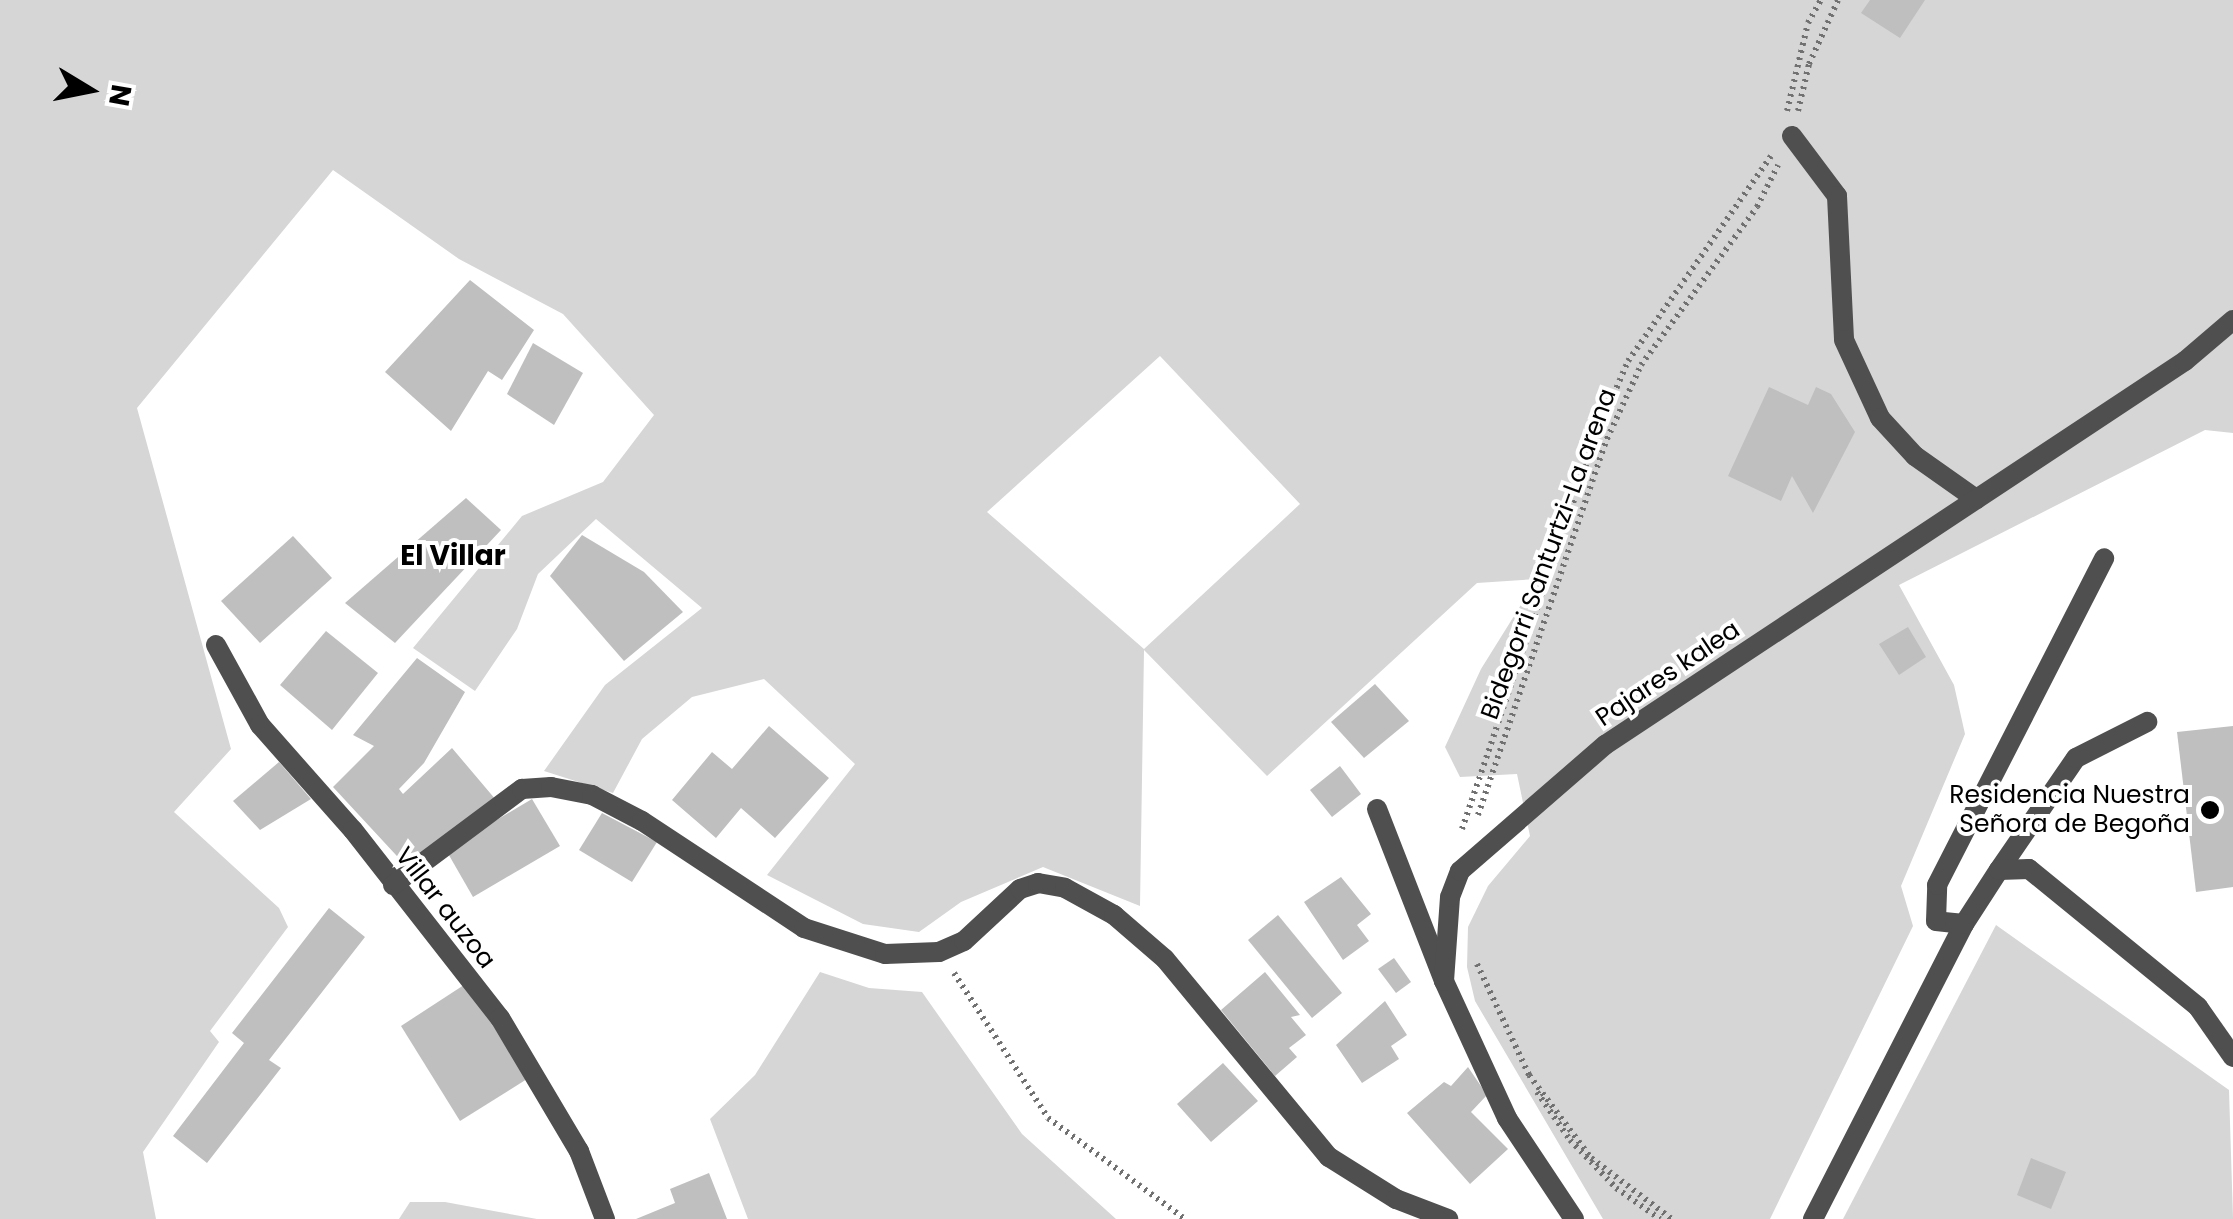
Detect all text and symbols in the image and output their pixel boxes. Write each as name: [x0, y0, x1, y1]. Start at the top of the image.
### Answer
north arrow: [40, 40, 140, 140]
text: N: [99, 82, 141, 109]
street label: Bidegorri Santurtzi-La arena: [1475, 385, 1623, 723]
district label: El Villar: [400, 539, 506, 573]
street label: Pajares kalea: [1590, 615, 1746, 733]
place label: Residencia Nuestra Señora de Begoña: [1949, 781, 2190, 840]
marker: Residencia Nuestra Señora de Begoña: [2199, 799, 2221, 821]
street label: Villar auzoa: [388, 841, 502, 975]

